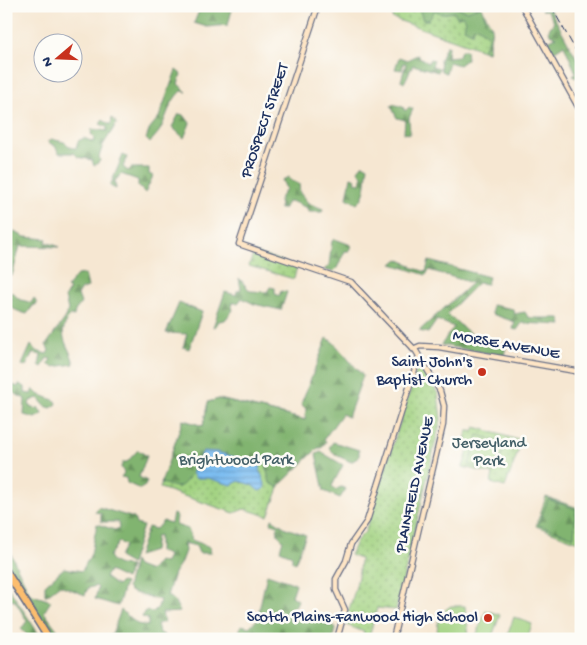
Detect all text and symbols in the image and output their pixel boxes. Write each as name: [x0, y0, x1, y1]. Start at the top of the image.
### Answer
north arrow: [32, 32, 82, 82]
text: N: [39, 54, 58, 69]
street label: PROSPECT STREET: [237, 61, 295, 182]
street label: MORSE AVENUE: [451, 327, 562, 365]
place label: Saint John's Baptist Church: [375, 354, 473, 391]
marker: Saint John's Baptist Church: [476, 366, 488, 378]
street label: PLAINFIELD AVENUE: [392, 414, 440, 556]
park label: Jerseyland Park: [452, 435, 528, 472]
park label: Brightwood Park: [178, 452, 295, 471]
place label: Scotch Plains-Fanwood High School: [247, 609, 478, 628]
marker: Scotch Plains-Fanwood High School: [482, 612, 494, 624]

